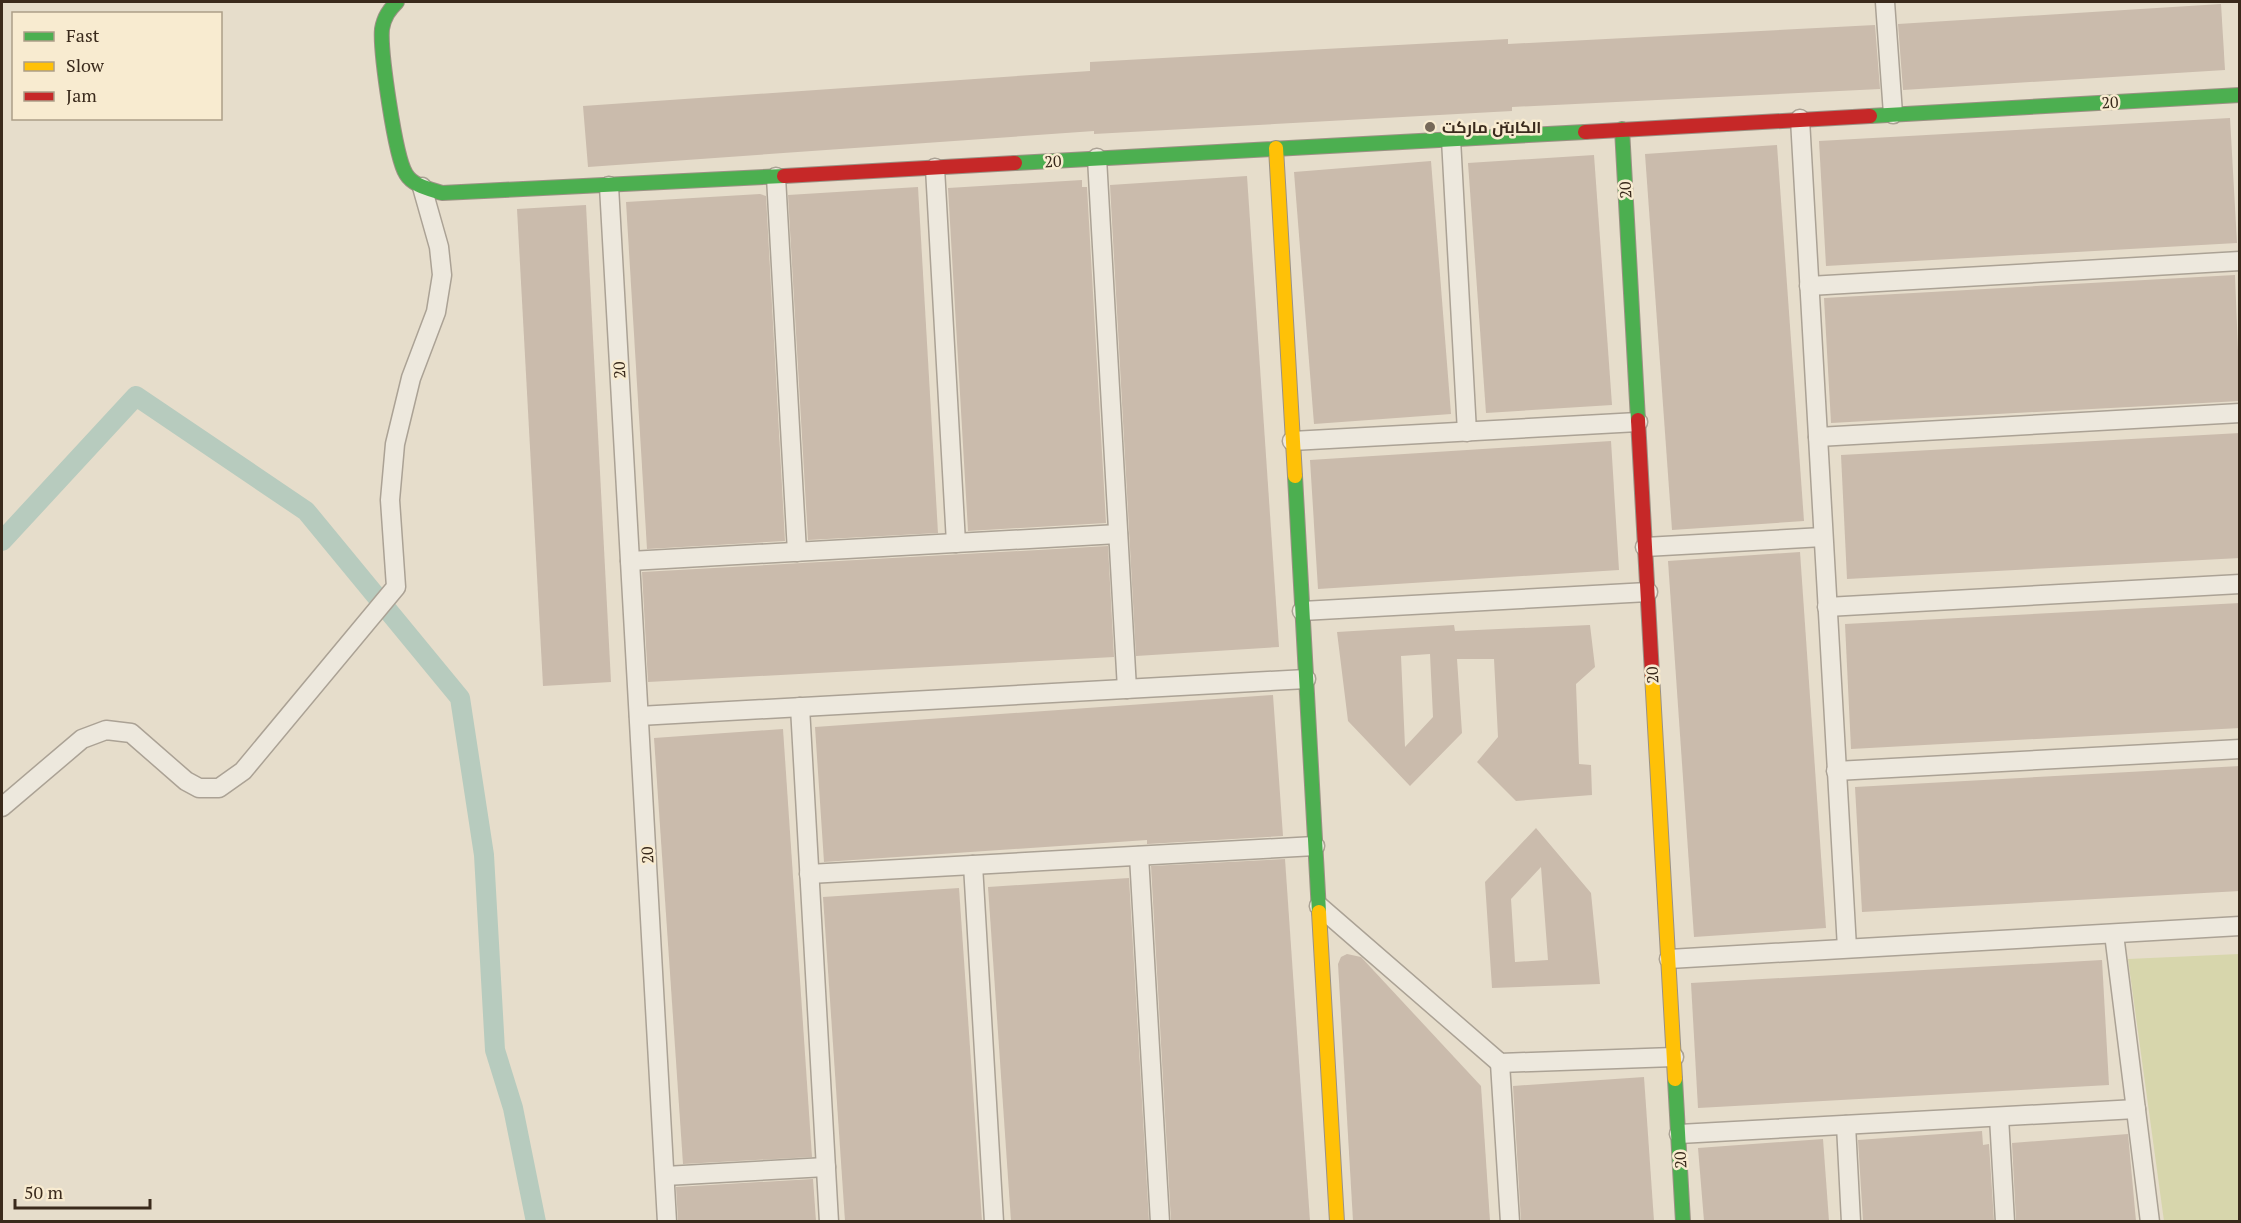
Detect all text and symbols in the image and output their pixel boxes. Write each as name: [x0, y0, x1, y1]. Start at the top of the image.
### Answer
legend: [12, 12, 222, 120]
text: Fast: [66, 23, 100, 47]
text: Slow: [66, 53, 105, 77]
text: Jam: [66, 83, 97, 107]
street label: 20: [2101, 91, 2119, 113]
place label: الكابتن ماركت: [1442, 116, 1541, 138]
marker: الكابتن ماركت: [1423, 120, 1437, 134]
street label: 20: [1044, 150, 1062, 172]
street label: 20: [1614, 181, 1636, 199]
street label: 20: [608, 361, 630, 379]
street label: 20: [1641, 666, 1663, 684]
street label: 20: [636, 846, 658, 864]
street label: 20: [1669, 1151, 1691, 1169]
scale bar: [15, 1172, 150, 1210]
text: 50 m: [24, 1180, 64, 1204]

